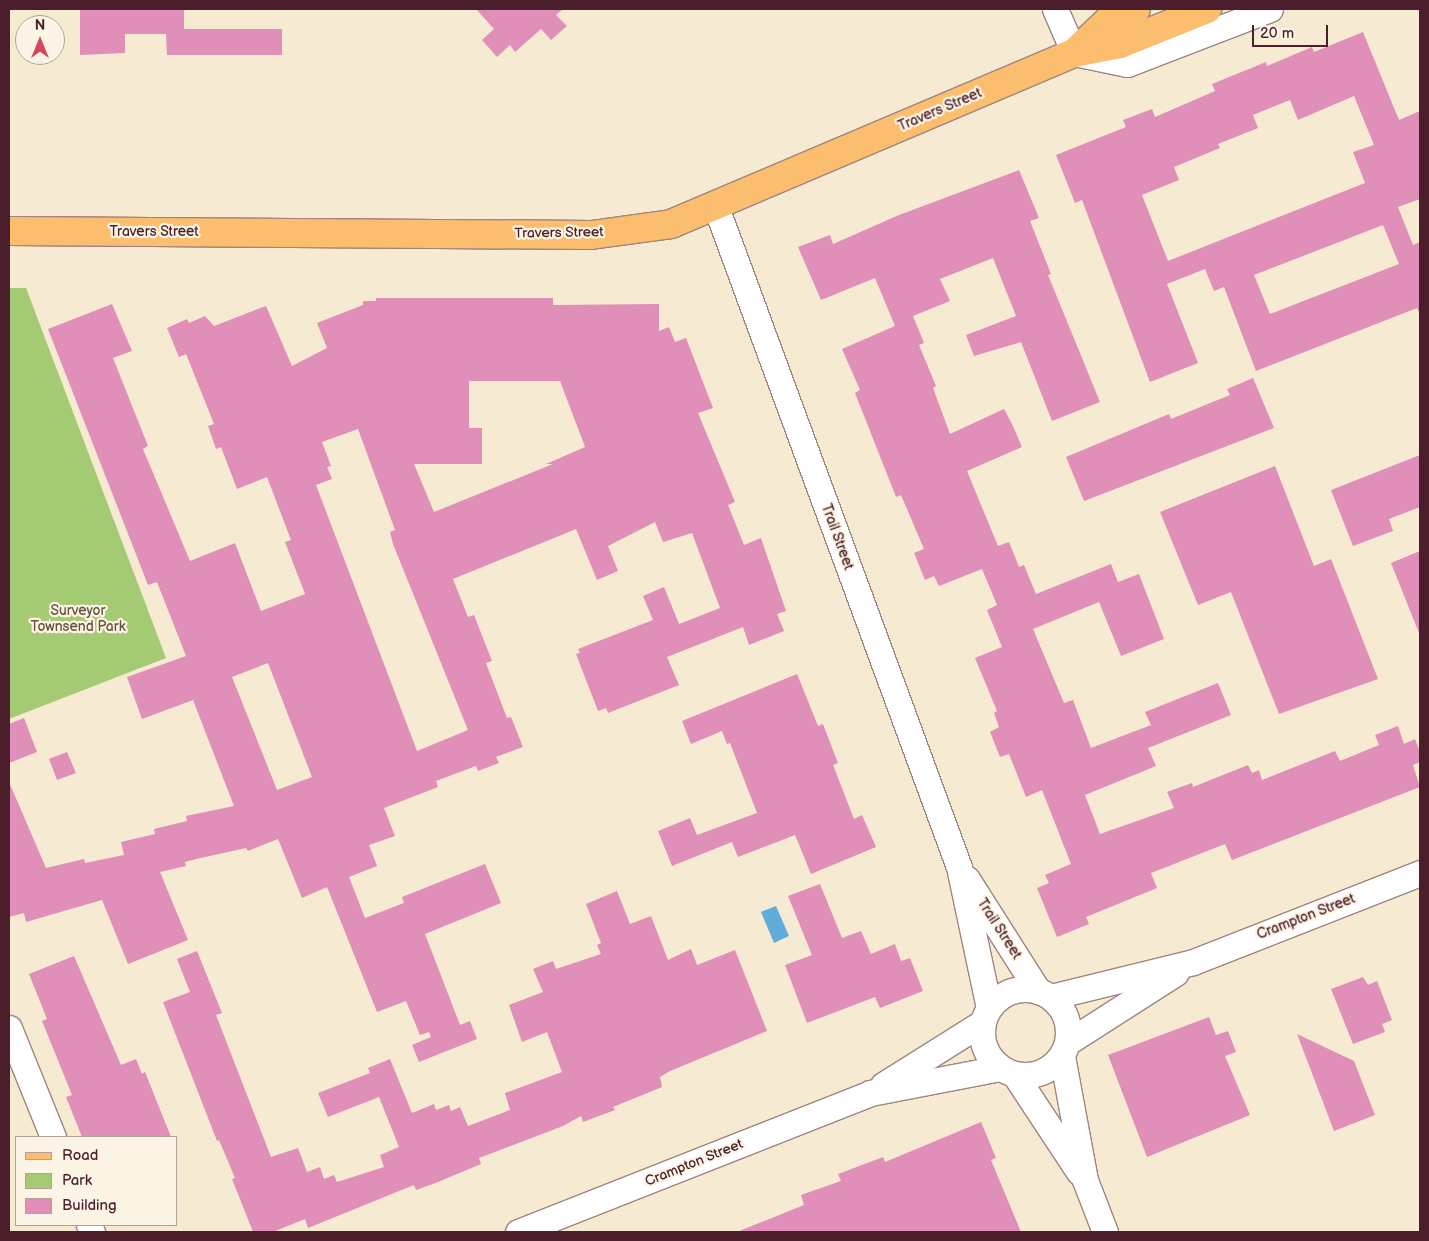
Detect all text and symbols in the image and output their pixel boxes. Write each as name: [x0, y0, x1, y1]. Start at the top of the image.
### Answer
north arrow: [15, 15, 65, 65]
scale bar: [1254, 15, 1330, 47]
text: N: [35, 17, 45, 34]
text: 20 m: [1260, 24, 1294, 43]
street label: Travers Street: [896, 85, 984, 135]
street label: Travers Street: [109, 224, 199, 240]
street label: Travers Street: [514, 224, 604, 242]
street label: Trail Street: [817, 502, 857, 572]
park label: Surveyor Townsend Park: [30, 603, 126, 636]
street label: Crampton Street: [1254, 890, 1358, 944]
street label: Trail Street: [973, 895, 1025, 963]
legend: [15, 1136, 178, 1226]
street label: Crampton Street: [643, 1136, 745, 1190]
text: Road: [62, 1146, 98, 1165]
text: Park: [62, 1171, 92, 1190]
text: Building: [62, 1196, 117, 1215]

